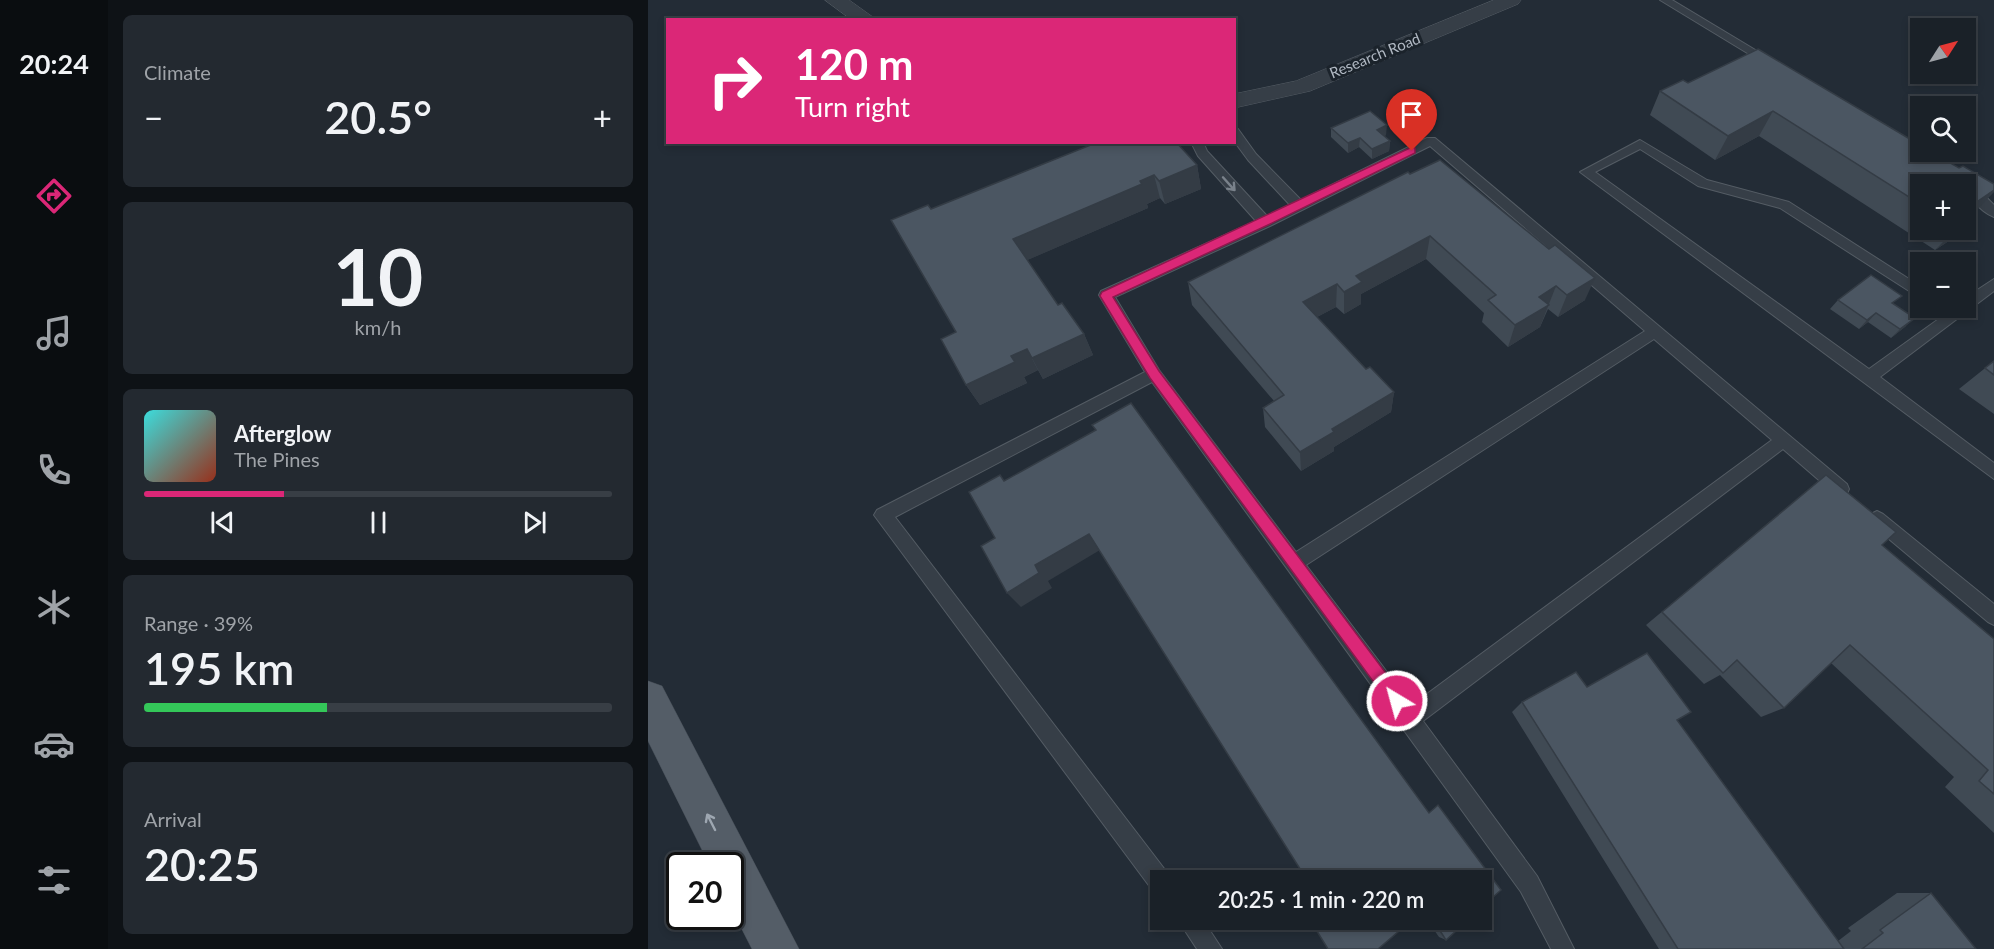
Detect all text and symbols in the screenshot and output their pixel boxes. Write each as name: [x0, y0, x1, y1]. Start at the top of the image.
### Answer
north arrow: [1910, 18, 1976, 84]
map controls: [1910, 18, 1976, 318]
street label: Research Road: [1327, 29, 1423, 81]
text: 120 m: [795, 39, 913, 89]
icon: right: [696, 42, 774, 120]
text: 20:24: [19, 47, 89, 80]
text: Climate: [144, 60, 211, 84]
pin: [1386, 89, 1437, 151]
text: 20.5°: [324, 90, 432, 144]
text: Turn right: [795, 90, 910, 123]
button: search: [1910, 96, 1976, 162]
text: −: [144, 97, 163, 137]
text: +: [593, 97, 612, 137]
icon: arrive: [1395, 98, 1428, 131]
button: +: [1910, 174, 1976, 240]
icon: directions: [33, 175, 75, 217]
one-way arrow: [1222, 176, 1236, 191]
text: 10: [333, 229, 423, 323]
button: −: [1910, 252, 1976, 318]
icon: music: [33, 312, 75, 354]
text: km/h: [355, 315, 401, 339]
text: Afterglow: [234, 420, 331, 447]
text: The Pines: [234, 447, 320, 471]
icon: phone: [33, 449, 75, 491]
icon: previous: [206, 506, 239, 539]
icon: pause: [362, 506, 395, 539]
icon: next: [518, 506, 551, 539]
icon: climate: [33, 586, 75, 628]
text: Range · 39%: [144, 611, 253, 635]
text: 195 km: [144, 641, 294, 695]
position arrow: [1365, 669, 1429, 733]
icon: car: [33, 723, 75, 765]
text: Arrival: [144, 807, 202, 831]
one-way arrow: [704, 813, 716, 831]
text: 20:25: [144, 837, 260, 891]
speed limit sign: 20: [666, 852, 744, 930]
icon: filters: [33, 859, 75, 901]
text: 20:25 · 1 min · 220 m: [1218, 886, 1424, 913]

